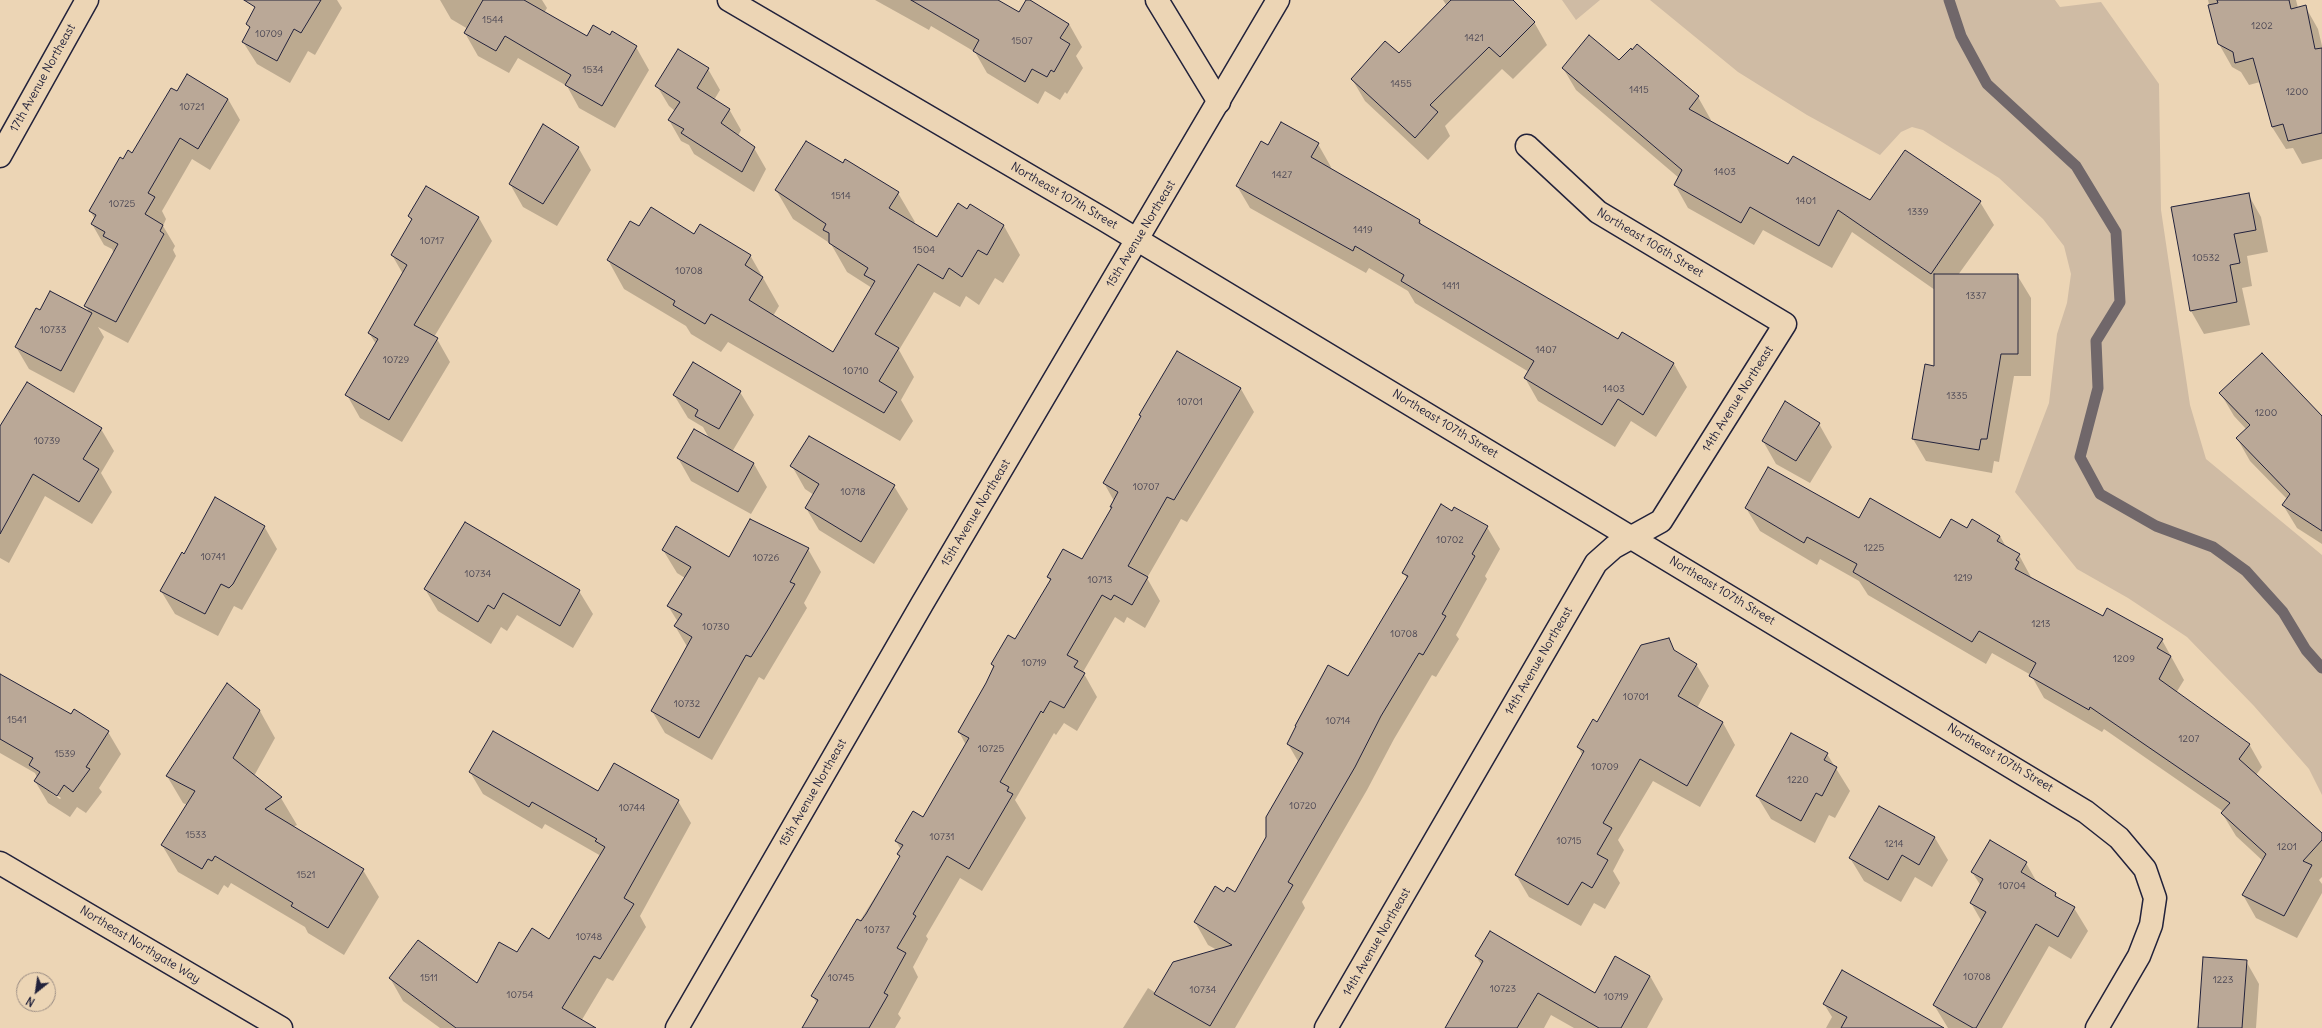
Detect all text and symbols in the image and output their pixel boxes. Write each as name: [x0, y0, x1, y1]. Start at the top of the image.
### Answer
house number: 1544: [482, 14, 504, 26]
house number: 1202: [2251, 20, 2273, 32]
street label: 17th Avenue Northeast: [7, 22, 79, 134]
house number: 10709: [255, 28, 283, 40]
house number: 1421: [1464, 32, 1484, 44]
house number: 1507: [1011, 35, 1033, 47]
house number: 1534: [582, 64, 604, 76]
house number: 1455: [1390, 78, 1412, 90]
house number: 1415: [1629, 84, 1649, 96]
house number: 1200: [2286, 86, 2308, 98]
house number: 10721: [180, 101, 204, 113]
street label: Northeast 107th Street: [1008, 160, 1120, 232]
house number: 1403: [1714, 166, 1736, 178]
house number: 1427: [1272, 169, 1292, 181]
street label: 15th Avenue Northeast: [1103, 178, 1179, 290]
house number: 1514: [831, 190, 851, 202]
house number: 1401: [1796, 195, 1816, 207]
house number: 10725: [109, 198, 135, 210]
street label: Northeast 106th Street: [1594, 205, 1706, 281]
house number: 1339: [1907, 206, 1929, 218]
house number: 1419: [1353, 224, 1373, 236]
house number: 10717: [420, 235, 444, 247]
house number: 1504: [913, 244, 935, 256]
house number: 10532: [2192, 252, 2220, 264]
house number: 10708: [675, 265, 703, 277]
house number: 1411: [1442, 280, 1460, 292]
house number: 1337: [1966, 290, 1986, 302]
house number: 10733: [40, 324, 66, 336]
street label: 14th Avenue Northeast: [1700, 343, 1776, 455]
house number: 1407: [1535, 344, 1557, 356]
house number: 10729: [383, 354, 409, 366]
house number: 10710: [843, 365, 869, 377]
house number: 1403: [1603, 383, 1625, 395]
street label: Northeast 107th Street: [1390, 387, 1500, 461]
house number: 1335: [1946, 390, 1968, 402]
house number: 10701: [1177, 396, 1203, 408]
house number: 1200: [2255, 407, 2277, 419]
house number: 10739: [34, 435, 60, 447]
street label: 15th Avenue Northeast: [938, 457, 1014, 569]
house number: 10707: [1133, 481, 1159, 493]
house number: 10718: [840, 486, 866, 498]
house number: 10702: [1436, 534, 1464, 546]
house number: 1225: [1864, 542, 1884, 554]
house number: 10741: [201, 551, 225, 563]
house number: 10726: [753, 552, 779, 564]
street label: Northeast 107th Street: [1667, 554, 1777, 628]
house number: 10734: [465, 568, 491, 580]
house number: 1219: [1953, 572, 1973, 584]
house number: 10713: [1088, 574, 1112, 586]
street label: 14th Avenue Northeast: [1502, 604, 1576, 718]
house number: 1213: [2031, 618, 2051, 630]
house number: 10730: [702, 621, 730, 633]
house number: 10708: [1390, 628, 1418, 640]
house number: 1209: [2113, 653, 2135, 665]
house number: 10719: [1021, 657, 1047, 669]
house number: 10701: [1623, 691, 1649, 703]
house number: 10732: [674, 698, 700, 710]
house number: 1541: [7, 714, 27, 726]
house number: 10714: [1325, 715, 1351, 727]
street label: Northeast 107th Street: [1945, 721, 2055, 795]
house number: 1207: [2179, 733, 2199, 745]
street label: 15th Avenue Northeast: [776, 736, 850, 850]
house number: 10725: [978, 743, 1004, 755]
house number: 1539: [54, 748, 76, 760]
house number: 10709: [1591, 761, 1619, 773]
house number: 1220: [1787, 774, 1809, 786]
house number: 10720: [1289, 800, 1317, 812]
house number: 10744: [619, 802, 645, 814]
house number: 1533: [185, 829, 207, 841]
house number: 10731: [930, 831, 954, 843]
house number: 10715: [1556, 835, 1582, 847]
house number: 1214: [1884, 838, 1904, 850]
house number: 1201: [2277, 841, 2297, 853]
house number: 1521: [296, 869, 316, 881]
house number: 10704: [1998, 880, 2026, 892]
street label: 14th Avenue Northeast: [1340, 885, 1414, 999]
street label: Northeast Northgate Way: [77, 903, 203, 987]
house number: 10737: [864, 924, 890, 936]
house number: 10748: [576, 931, 602, 943]
house number: 10708: [1963, 971, 1991, 983]
north arrow: [16, 972, 56, 1012]
house number: 1511: [420, 972, 438, 984]
house number: 10745: [828, 972, 854, 984]
house number: 1223: [2213, 974, 2233, 986]
house number: 10723: [1490, 983, 1516, 995]
house number: 10734: [1190, 984, 1216, 996]
house number: 10754: [507, 989, 533, 1001]
house number: 10719: [1603, 991, 1629, 1003]
text: N: [24, 994, 37, 1009]

